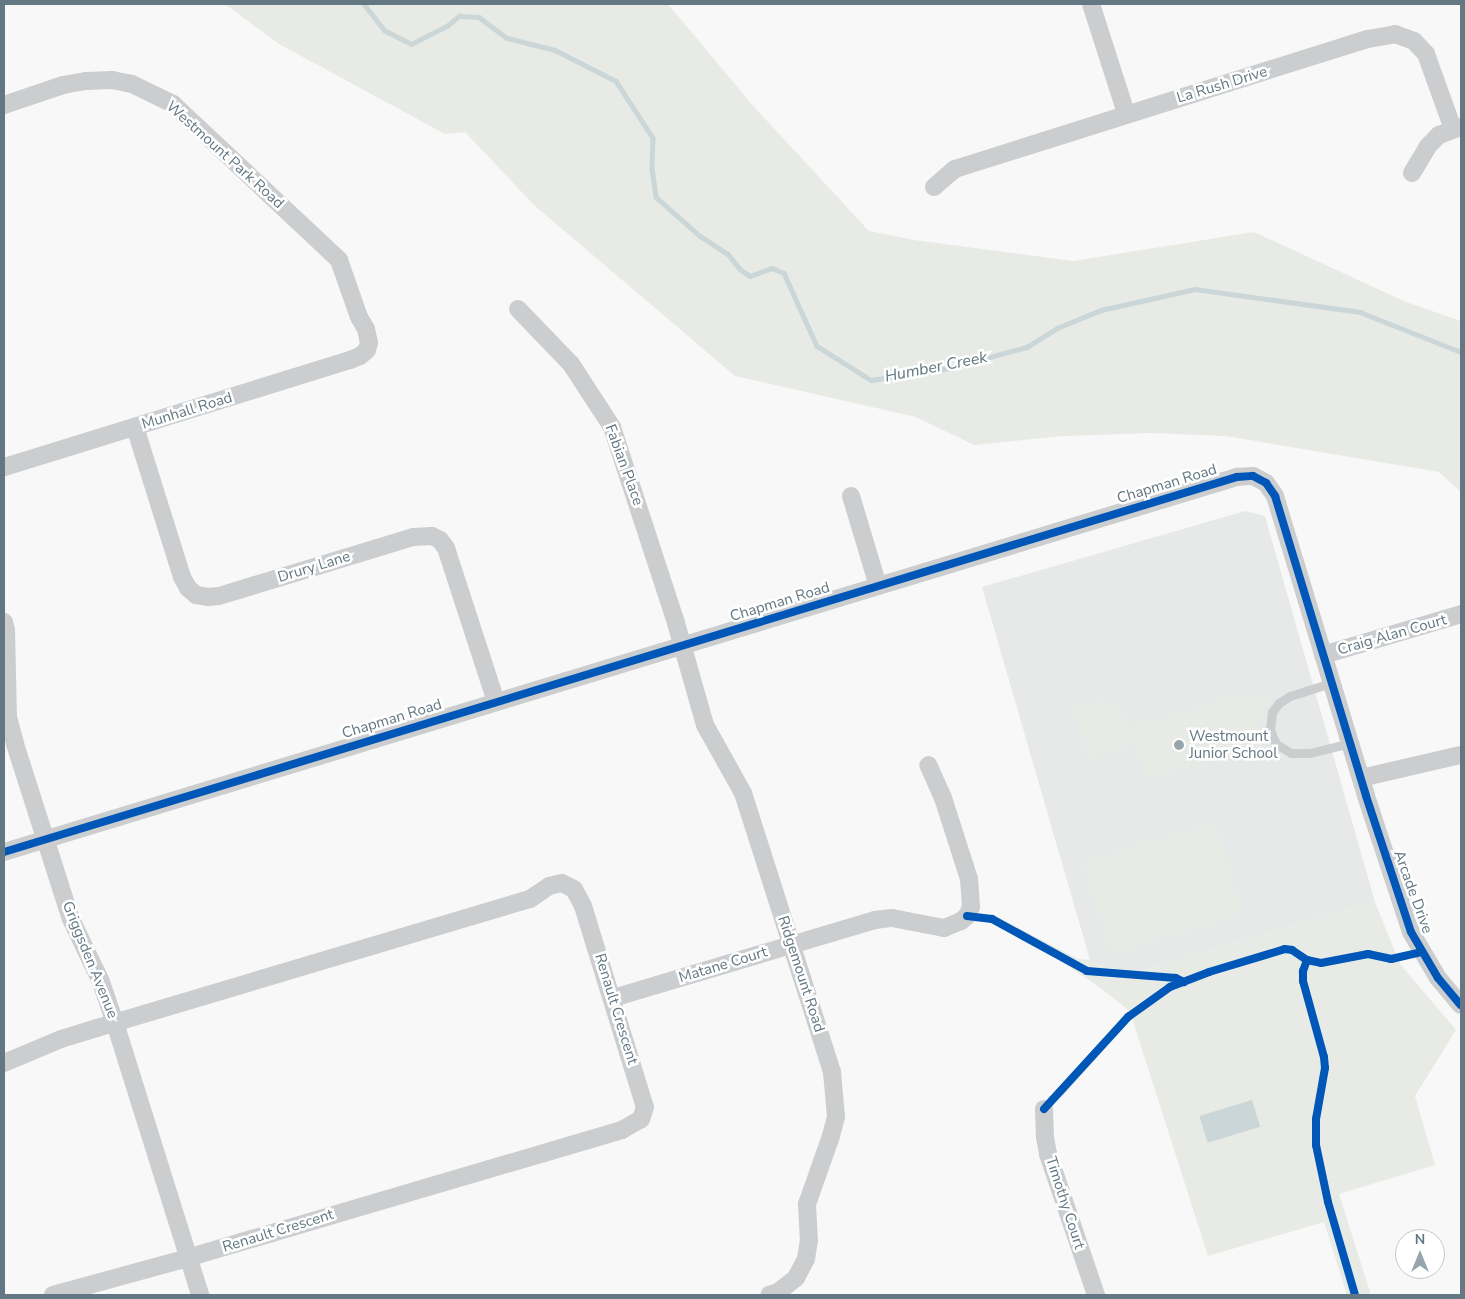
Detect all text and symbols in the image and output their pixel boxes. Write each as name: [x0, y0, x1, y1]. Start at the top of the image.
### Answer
street label: La Rush Drive: [1175, 63, 1269, 107]
street label: Westmount Park Road: [163, 97, 287, 213]
water label: Humber Creek: [883, 348, 989, 386]
street label: Munhall Road: [139, 389, 235, 433]
street label: Fabian Place: [601, 422, 647, 508]
street label: Chapman Road: [1115, 460, 1219, 508]
street label: Drury Lane: [276, 547, 352, 587]
street label: Chapman Road: [728, 578, 832, 626]
street label: Craig Alan Court: [1335, 611, 1449, 659]
street label: Chapman Road: [340, 695, 444, 743]
place label: Westmount Junior School: [1189, 727, 1278, 762]
marker: Westmount Junior School: [1173, 739, 1185, 751]
street label: Arcade Drive: [1390, 848, 1436, 936]
street label: Griggsden Avenue: [58, 899, 122, 1021]
street label: Ridgemount Road: [774, 914, 828, 1034]
street label: Matane Court: [677, 943, 769, 987]
street label: Renault Crescent: [591, 951, 641, 1067]
street label: Timothy Court: [1042, 1154, 1088, 1252]
street label: Renault Crescent: [220, 1206, 336, 1256]
north arrow: [1395, 1229, 1445, 1279]
text: N: [1415, 1230, 1425, 1249]

